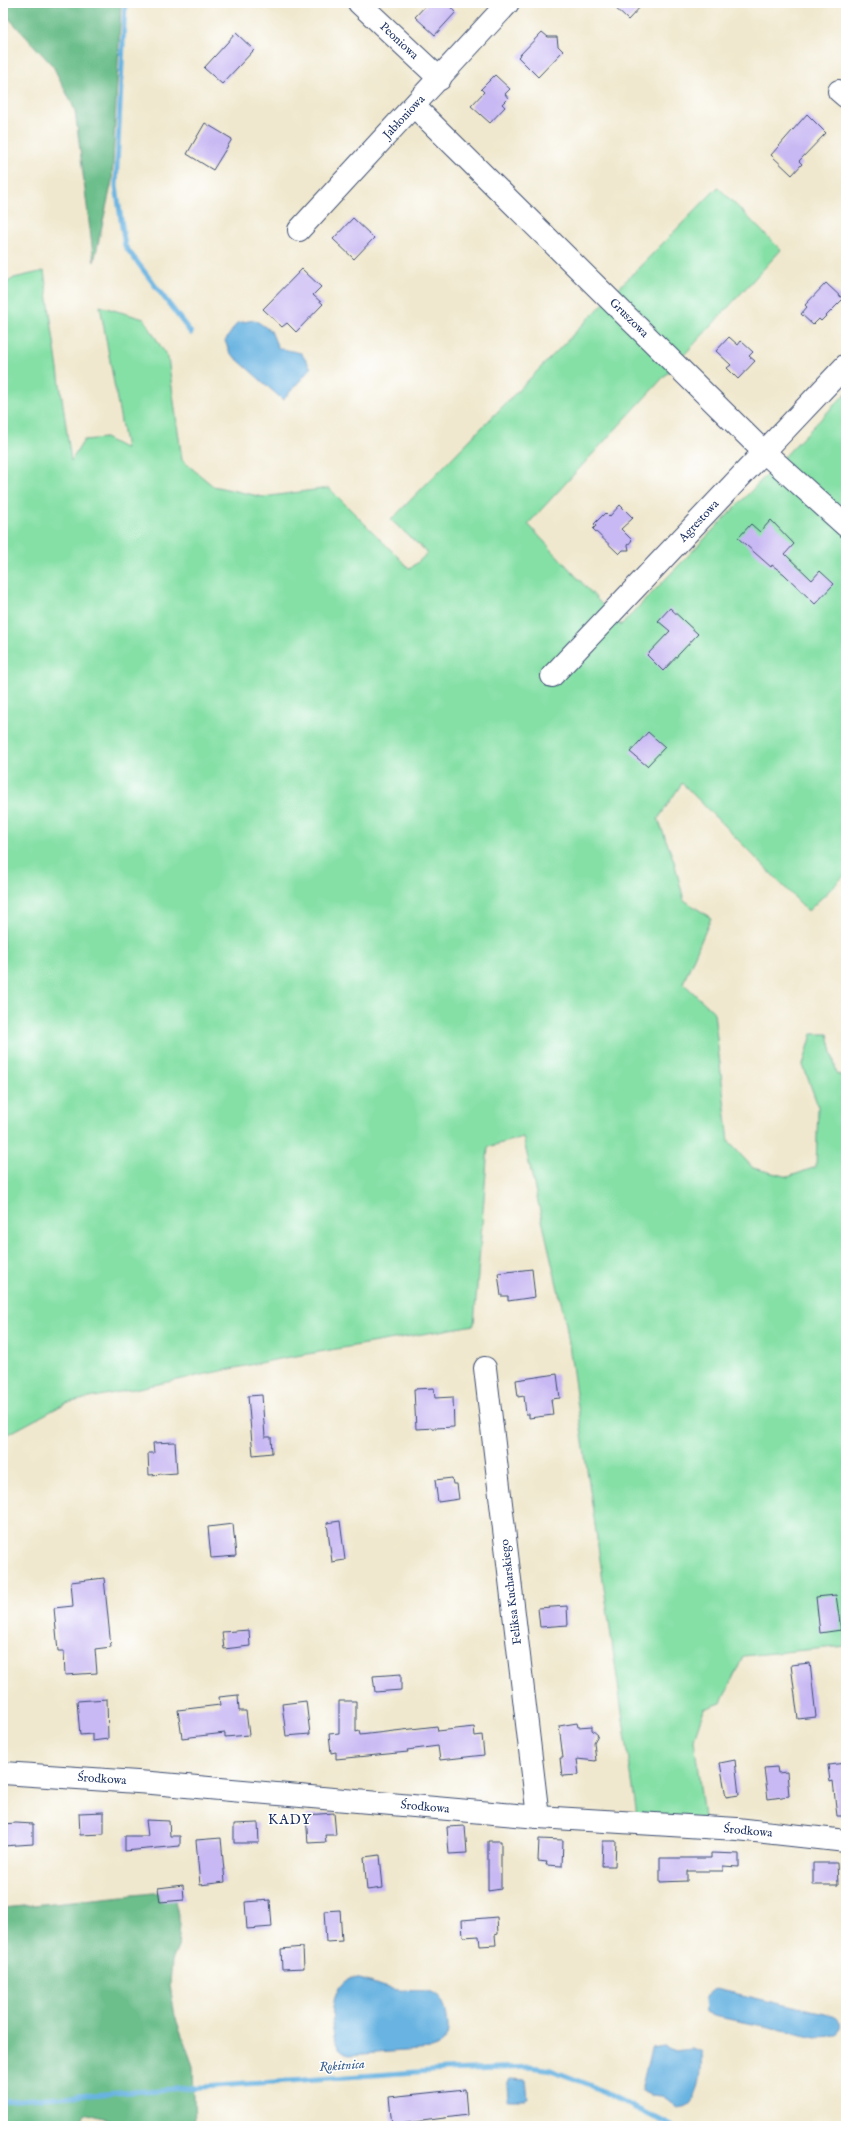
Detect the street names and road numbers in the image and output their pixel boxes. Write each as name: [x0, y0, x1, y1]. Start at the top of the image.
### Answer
street label: Peoniowa: [376, 19, 422, 63]
street label: Jabłoniowa: [378, 91, 429, 144]
street label: Gruszowa: [606, 295, 652, 341]
street label: Agrestowa: [675, 496, 723, 546]
street label: Feliksa Kucharskiego: [497, 1538, 525, 1646]
street label: Środkowa: [77, 1769, 128, 1788]
street label: Środkowa: [400, 1796, 451, 1817]
street label: Środkowa: [723, 1820, 774, 1841]

